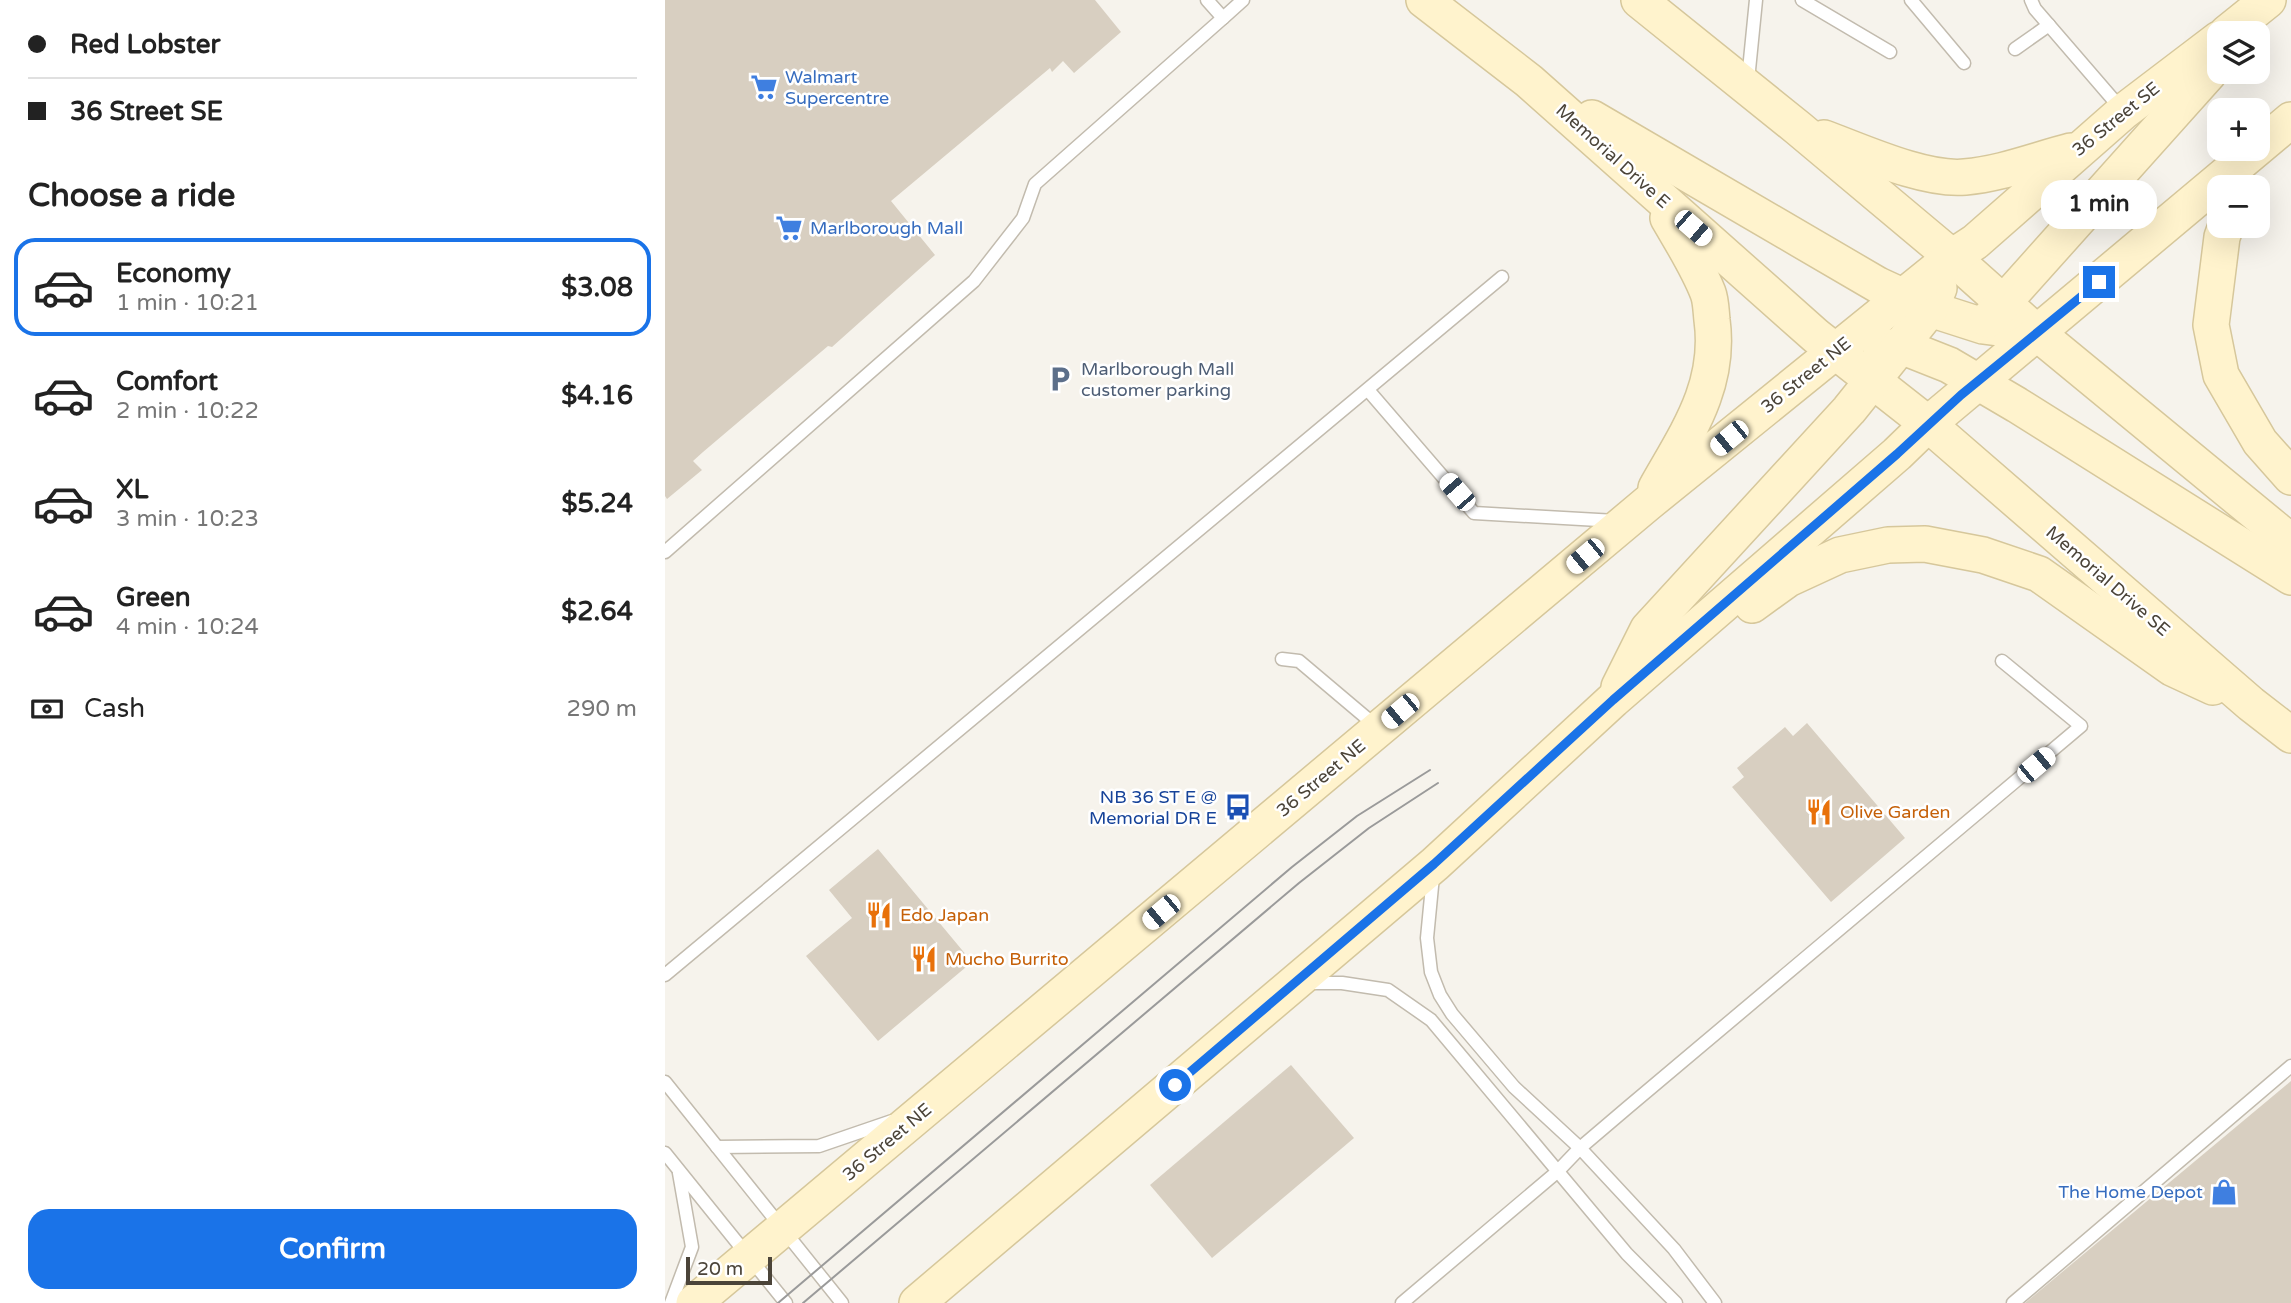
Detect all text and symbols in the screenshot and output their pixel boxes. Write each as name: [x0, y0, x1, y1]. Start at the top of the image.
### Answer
map controls: [2207, 21, 2270, 238]
button: layers: [2207, 21, 2270, 84]
text: Red Lobster: [70, 29, 220, 60]
place label: Walmart Supercentre: [785, 66, 889, 109]
supermarket icon: Walmart Supercentre: [749, 72, 779, 102]
street label: 36 Street SE: [2068, 77, 2164, 161]
text: 36 Street SE: [70, 96, 223, 127]
button: +: [2207, 98, 2270, 161]
street label: Memorial Drive E: [1551, 99, 1675, 213]
button: −: [2207, 175, 2270, 238]
text: Choose a ride: [28, 177, 235, 215]
callout: 1 min: [2041, 180, 2157, 230]
text: 1 min: [2068, 190, 2130, 218]
car: [1671, 206, 1716, 250]
supermarket icon: Marlborough Mall: [774, 213, 804, 243]
place label: Marlborough Mall: [810, 217, 963, 239]
icon: car: [32, 256, 95, 319]
text: Economy: [116, 258, 231, 289]
route end: [2083, 266, 2115, 298]
text: $3.08: [561, 272, 633, 303]
text: 1 min · 10:21: [116, 289, 259, 317]
street label: 36 Street NE: [1757, 332, 1855, 418]
place label: Marlborough Mall customer parking: [1081, 358, 1234, 401]
icon: car: [32, 364, 95, 427]
parking icon: Marlborough Mall customer parking: [1045, 364, 1075, 394]
text: Comfort: [116, 366, 218, 397]
text: $4.16: [561, 380, 633, 411]
text: 2 min · 10:22: [116, 397, 259, 425]
car: [1707, 417, 1752, 459]
car: [1436, 469, 1479, 515]
icon: car: [32, 472, 95, 535]
text: XL: [116, 474, 148, 505]
text: $5.24: [561, 488, 633, 519]
text: 3 min · 10:23: [116, 505, 259, 533]
street label: Memorial Drive SE: [2042, 521, 2174, 641]
car: [1563, 534, 1608, 578]
icon: car: [32, 580, 95, 643]
text: Green: [116, 582, 191, 613]
text: $2.64: [561, 596, 633, 627]
text: 4 min · 10:24: [116, 613, 259, 641]
car: [1378, 689, 1423, 733]
icon: cash: [28, 690, 66, 728]
text: Cash: [84, 693, 145, 724]
text: 290 m: [567, 695, 637, 723]
street label: 36 Street NE: [1272, 734, 1370, 822]
car: [2014, 743, 2059, 787]
place label: NB 36 ST E @ Memorial DR E: [1089, 786, 1217, 829]
bus stop icon: NB 36 ST E @ Memorial DR E: [1223, 792, 1253, 822]
restaurant icon: Olive Garden: [1804, 797, 1834, 827]
place label: Olive Garden: [1840, 801, 1951, 823]
car: [1139, 890, 1184, 934]
restaurant icon: Edo Japan: [864, 900, 894, 930]
place label: Edo Japan: [900, 904, 989, 926]
restaurant icon: Mucho Burrito: [909, 944, 939, 974]
place label: Mucho Burrito: [945, 948, 1069, 970]
route start: [1159, 1069, 1191, 1101]
street label: 36 Street NE: [838, 1098, 936, 1186]
shop icon: The Home Depot: [2209, 1177, 2239, 1207]
place label: The Home Depot: [2058, 1181, 2203, 1203]
button: Confirm: [28, 1209, 637, 1289]
scale bar: [686, 1254, 772, 1286]
text: 20 m: [697, 1258, 743, 1280]

